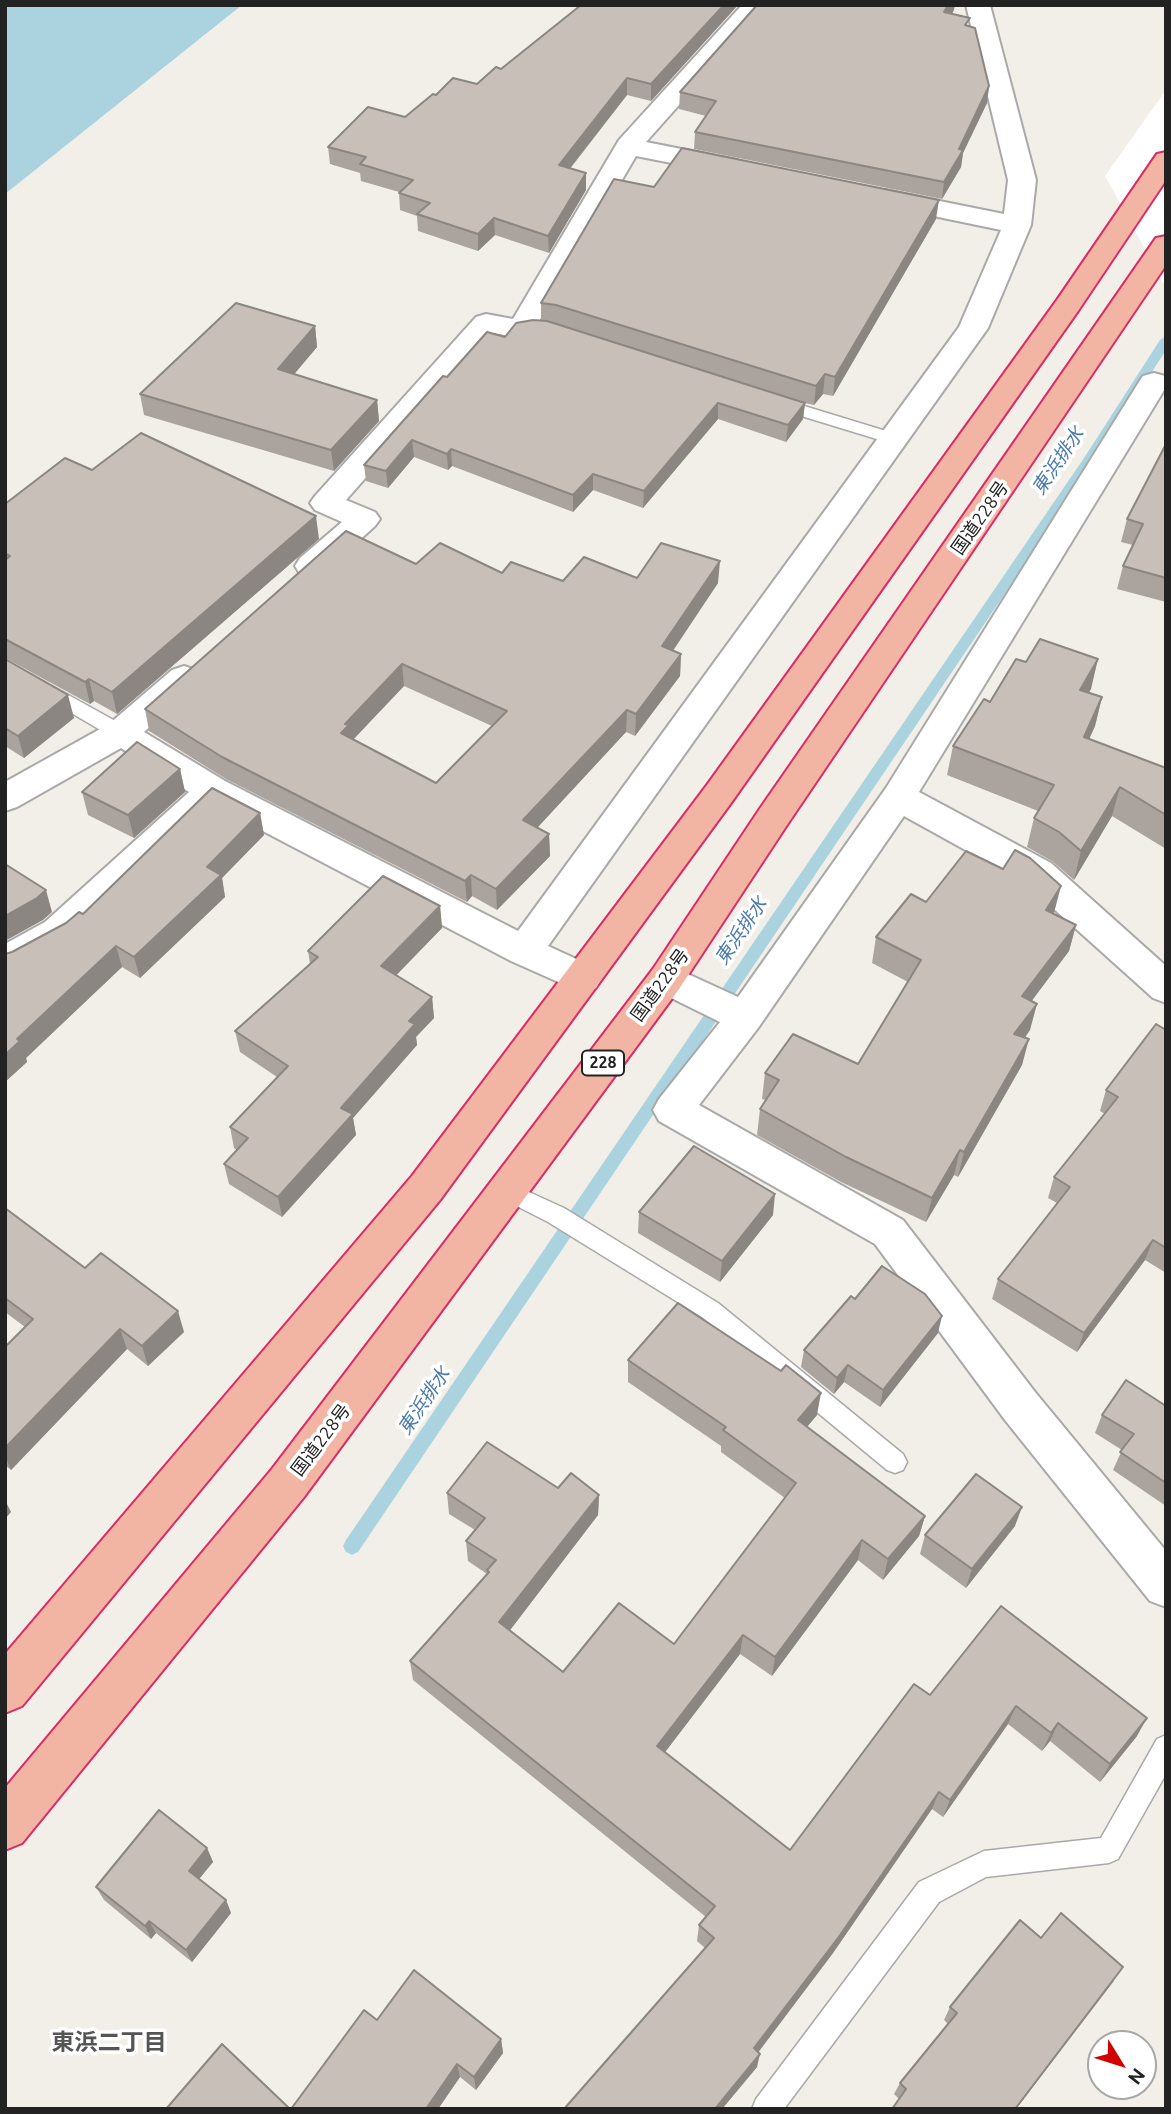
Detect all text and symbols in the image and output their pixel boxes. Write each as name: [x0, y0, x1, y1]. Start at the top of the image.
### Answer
water label: 東浜排水: [1027, 423, 1089, 499]
street label: 国道228号: [947, 477, 1013, 559]
water label: 東浜排水: [710, 893, 772, 969]
street label: 国道228号: [626, 944, 694, 1026]
road number: 228: [582, 1050, 624, 1076]
water label: 東浜排水: [393, 1363, 455, 1439]
street label: 国道228号: [287, 1400, 355, 1480]
district label: 東浜二丁目: [52, 2028, 166, 2056]
north arrow: [1087, 2030, 1157, 2100]
text: N: [1124, 2064, 1150, 2089]

